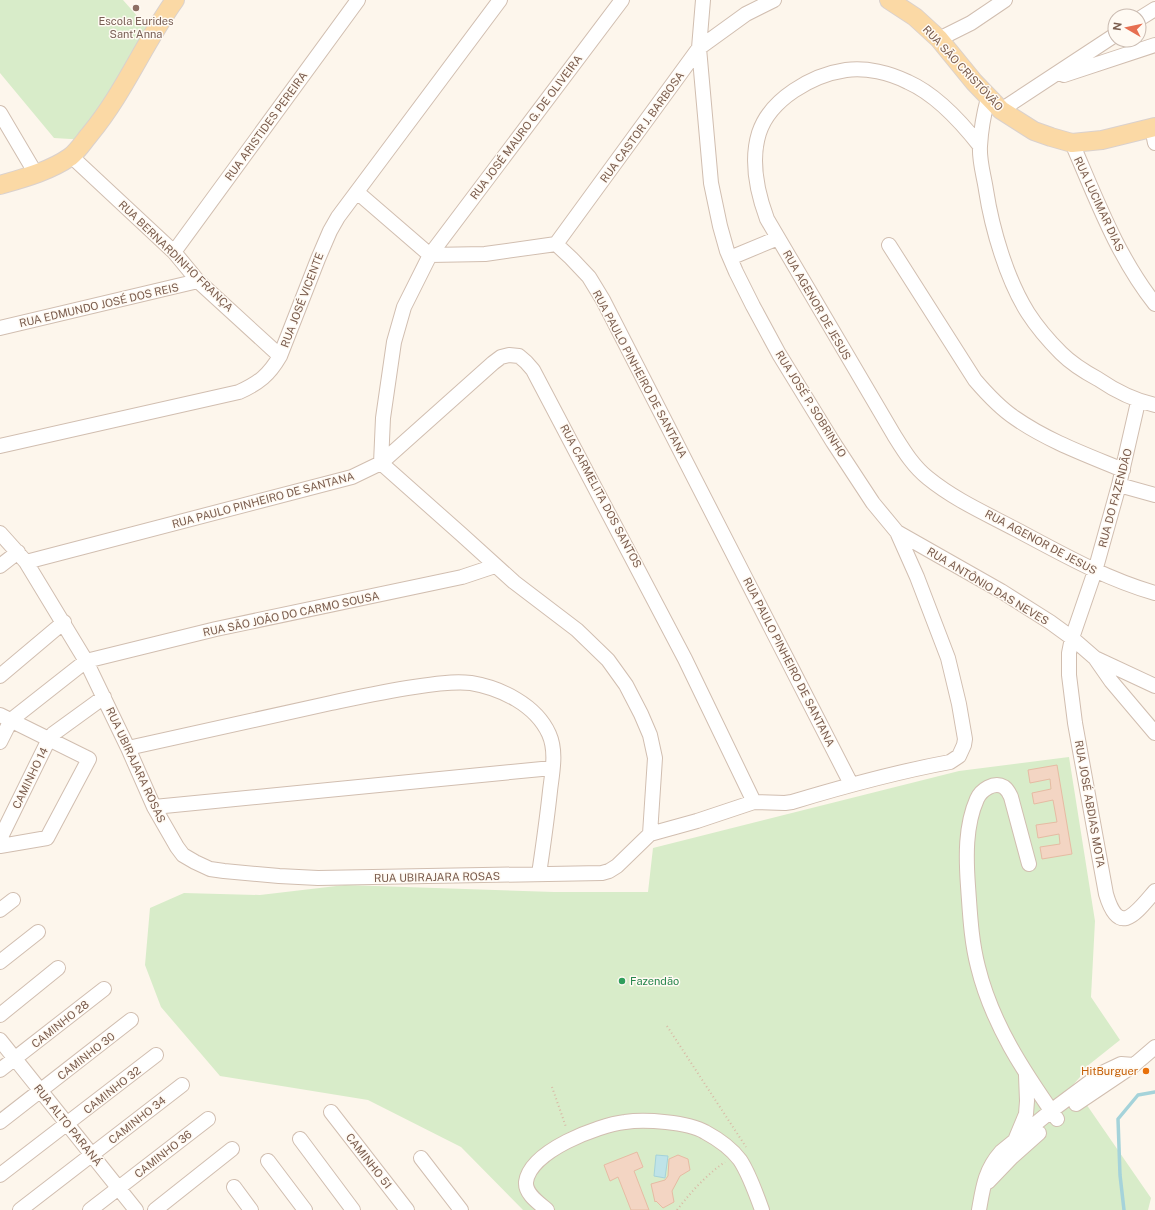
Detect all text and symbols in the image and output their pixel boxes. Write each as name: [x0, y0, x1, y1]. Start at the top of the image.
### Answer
marker: Escola Eurides Sant'Anna: [131, 3, 141, 13]
north arrow: [1107, 8, 1147, 48]
place label: Escola Eurides Sant'Anna: [98, 15, 174, 40]
text: N: [1111, 21, 1124, 32]
street label: RUA SÃO CRISTÓVÃO: [921, 22, 1006, 113]
street label: RUA JOSÉ MAURO G. DE OLIVEIRA: [467, 52, 584, 202]
street label: RUA ARISTIDES PEREIRA: [223, 69, 310, 183]
street label: RUA CASTOR J. BARBOSA: [598, 69, 686, 185]
street label: RUA LUCIMAR DIAS: [1072, 155, 1126, 253]
street label: RUA BERNARDINHO FRANÇA: [116, 198, 236, 315]
street label: RUA AGENOR DE JESUS: [781, 248, 853, 362]
street label: RUA JOSÉ VICENTE: [277, 250, 326, 349]
street label: RUA EDMUNDO JOSÉ DOS REIS: [18, 280, 180, 329]
street label: RUA PAULO PINHEIRO DE SANTANA: [591, 288, 690, 460]
street label: RUA JOSÉ P. SOBRINHO: [773, 348, 850, 459]
street label: RUA CARMELITA DOS SANTOS: [558, 422, 644, 570]
street label: RUA DO FAZENDÃO: [1096, 447, 1134, 549]
street label: RUA PAULO PINHEIRO DE SANTANA: [171, 470, 356, 530]
street label: RUA AGENOR DE JESUS: [983, 507, 1099, 577]
street label: RUA ANTÔNIO DAS NEVES: [925, 544, 1051, 627]
street label: RUA PAULO PINHEIRO DE SANTANA: [741, 575, 837, 749]
street label: RUA SÃO JOÃO DO CARMO SOUSA: [202, 589, 380, 639]
street label: RUA UBIRAJARA ROSAS: [104, 705, 168, 825]
street label: RUA JOSÉ ABDIAS MOTA: [1073, 739, 1108, 869]
street label: CAMINHO 14: [10, 745, 50, 811]
street label: RUA UBIRAJARA ROSAS: [374, 870, 500, 884]
place label: Fazendão: [630, 975, 679, 987]
marker: Fazendão: [617, 976, 627, 986]
street label: CAMINHO 28: [29, 998, 91, 1050]
street label: CAMINHO 30: [55, 1030, 117, 1082]
street label: CAMINHO 32: [81, 1064, 143, 1116]
place label: HitBurguer: [1081, 1065, 1138, 1077]
marker: HitBurguer: [1141, 1066, 1151, 1076]
street label: RUA ALTO PARANÁ: [32, 1081, 105, 1168]
street label: CAMINHO 34: [106, 1094, 168, 1146]
street label: CAMINHO 36: [132, 1128, 194, 1180]
street label: CAMINHO 51: [344, 1131, 394, 1191]

